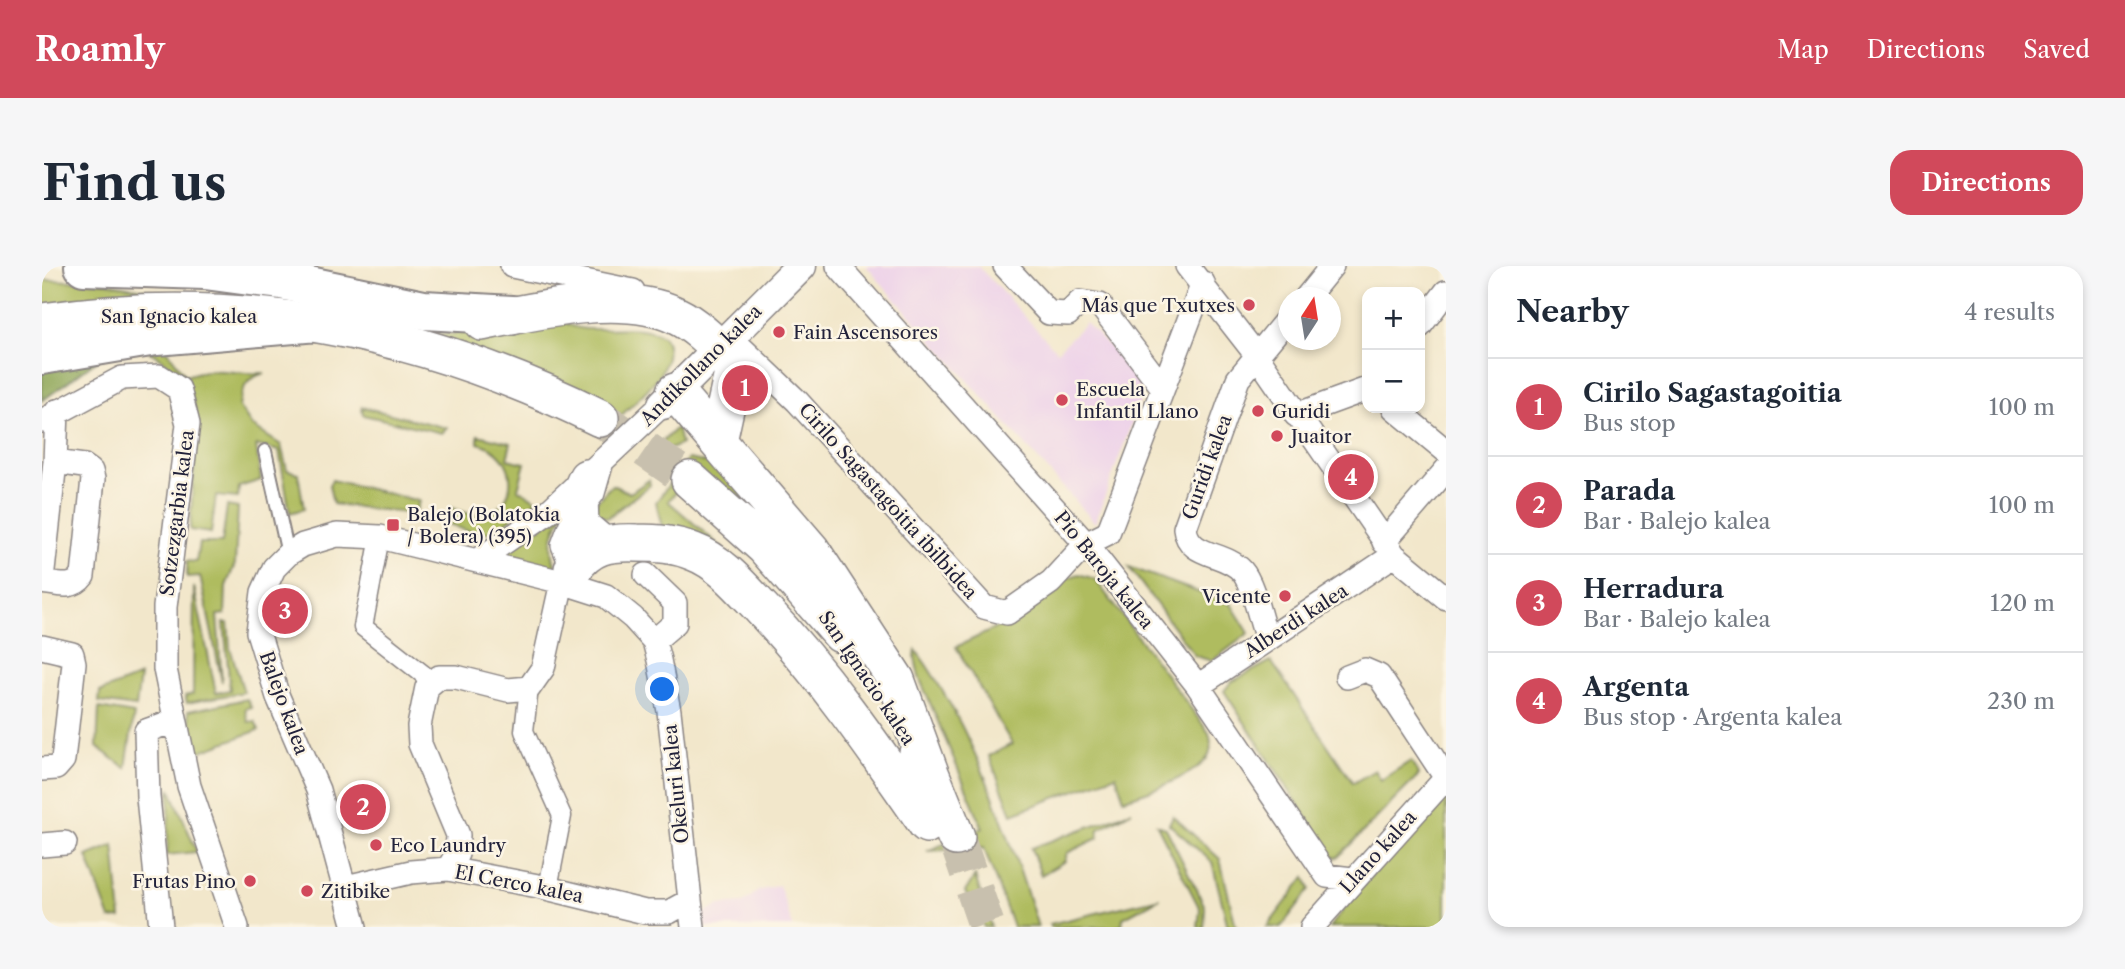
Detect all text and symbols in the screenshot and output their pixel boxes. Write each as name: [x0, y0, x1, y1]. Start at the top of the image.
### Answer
text: Roamly: [35, 29, 165, 70]
text: Map: [1777, 35, 1829, 64]
text: Directions: [1867, 35, 1985, 64]
text: Saved: [2023, 35, 2090, 64]
button: Directions: [1890, 150, 2083, 215]
text: Find us: [42, 152, 226, 213]
north arrow: [1278, 287, 1341, 350]
map controls: [1362, 287, 1425, 413]
button: +: [1362, 287, 1425, 350]
text: Nearby: [1516, 293, 1629, 330]
place label: Más que Txutxes: [1081, 294, 1235, 317]
marker: Más que Txutxes: [1241, 297, 1257, 313]
text: 4 results: [1964, 298, 2055, 326]
street label: Andikollano kalea: [635, 300, 766, 431]
street label: San Ignacio kalea: [101, 305, 257, 328]
place label: Fain Ascensores: [793, 321, 938, 344]
marker: Fain Ascensores: [771, 324, 787, 340]
button: −: [1362, 350, 1425, 413]
pin: 1: [722, 362, 768, 414]
text: Cirilo Sagastagoitia: [1583, 377, 1842, 409]
place label: Escuela Infantil Llano: [1076, 378, 1199, 423]
marker: Escuela Infantil Llano: [1054, 392, 1070, 408]
text: 1: [1534, 393, 1544, 421]
text: 100 m: [1989, 393, 2055, 421]
street label: Cirilo Sagastagoitia ibilbidea: [794, 398, 982, 604]
place label: Guridi: [1272, 400, 1330, 423]
marker: Guridi: [1250, 403, 1266, 419]
text: Bus stop: [1583, 409, 1676, 437]
street label: Guridi kalea: [1177, 411, 1237, 523]
place label: Juaitor: [1288, 425, 1351, 448]
marker: Juaitor: [1269, 428, 1285, 444]
street label: Sotzezgarbia kalea: [155, 429, 199, 597]
pin: 4: [1328, 451, 1374, 503]
text: Parada: [1583, 475, 1675, 507]
text: 2: [1532, 491, 1546, 519]
text: 100 m: [1989, 491, 2055, 519]
place label: Balejo (Bolatokia / Bolera) (395): [407, 503, 560, 548]
street label: Pio Baroja kalea: [1049, 506, 1159, 634]
text: Bar · Balejo kalea: [1583, 507, 1771, 535]
marker: Balejo (Bolatokia / Bolera) (395): [385, 517, 401, 533]
text: Herradura: [1583, 573, 1724, 605]
street label: Alberdi kalea: [1239, 579, 1352, 664]
pin: 3: [262, 585, 308, 637]
place label: Vicente: [1201, 585, 1271, 608]
marker: Vicente: [1277, 588, 1293, 604]
text: 3: [1533, 589, 1546, 617]
text: 120 m: [1990, 589, 2055, 617]
text: Bar · Balejo kalea: [1583, 605, 1771, 633]
street label: San Ignacio kalea: [814, 607, 920, 749]
street label: Balejo kalea: [255, 648, 313, 758]
text: Argenta: [1583, 671, 1689, 703]
your location: [645, 672, 679, 706]
text: 4: [1532, 687, 1546, 715]
text: 230 m: [1987, 687, 2055, 715]
text: Bus stop · Argenta kalea: [1583, 703, 1842, 731]
street label: Okeluri kalea: [658, 723, 694, 845]
pin: 2: [340, 781, 386, 833]
street label: Llano kalea: [1335, 806, 1421, 898]
place label: Eco Laundry: [390, 834, 506, 857]
marker: Eco Laundry: [368, 837, 384, 853]
street label: El Cerco kalea: [453, 860, 585, 908]
place label: Frutas Pino: [132, 870, 236, 893]
marker: Frutas Pino: [242, 873, 258, 889]
place label: Zitibike: [321, 880, 390, 903]
marker: Zitibike: [299, 883, 315, 899]

